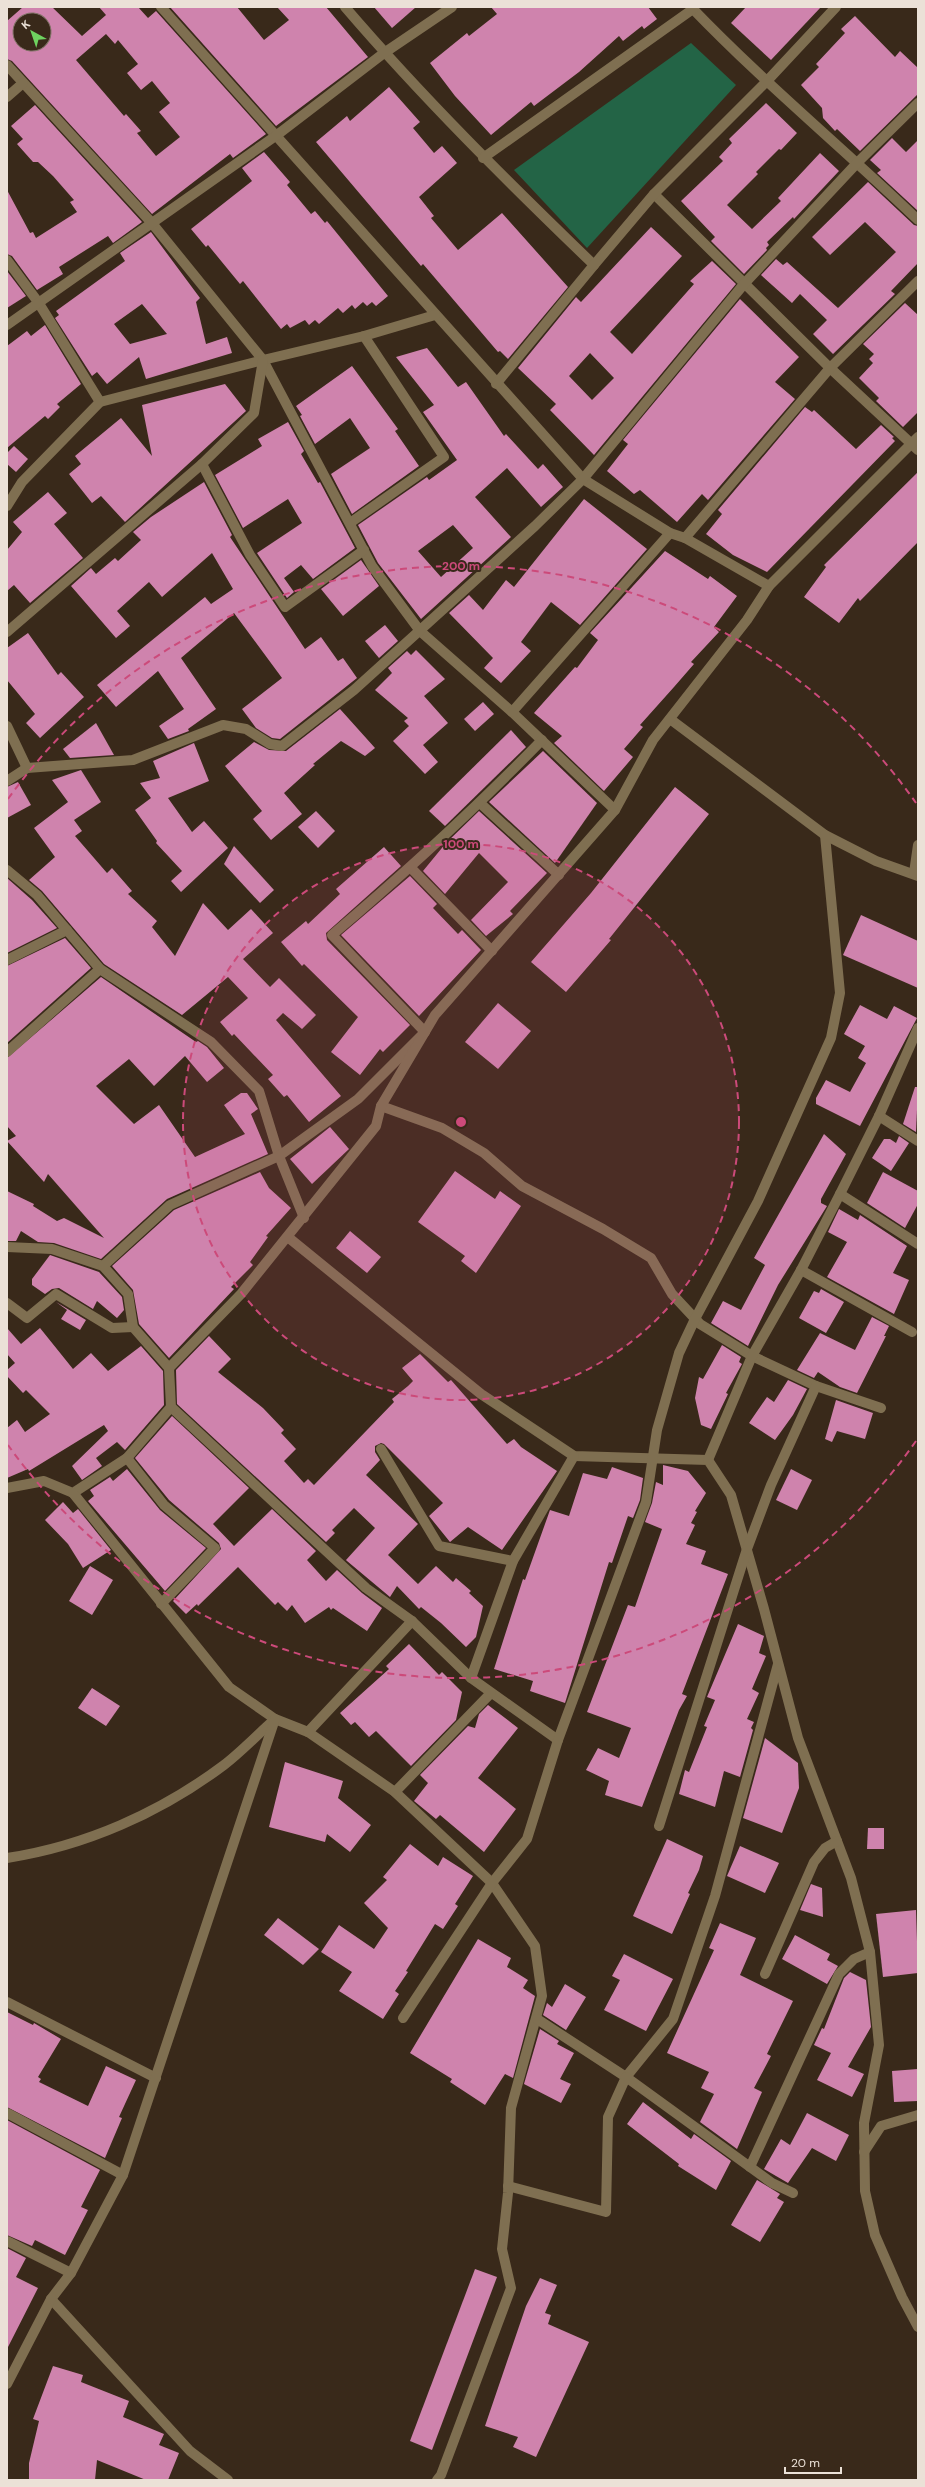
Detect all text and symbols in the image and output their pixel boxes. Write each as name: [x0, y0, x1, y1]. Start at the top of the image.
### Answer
north arrow: [12, 12, 52, 52]
text: K: [18, 17, 33, 32]
text: 200 m: [442, 558, 480, 574]
text: 100 m: [443, 836, 479, 852]
centre of rings: [454, 1115, 468, 1129]
scale bar: [785, 2449, 841, 2475]
text: 20 m: [791, 2455, 820, 2471]

